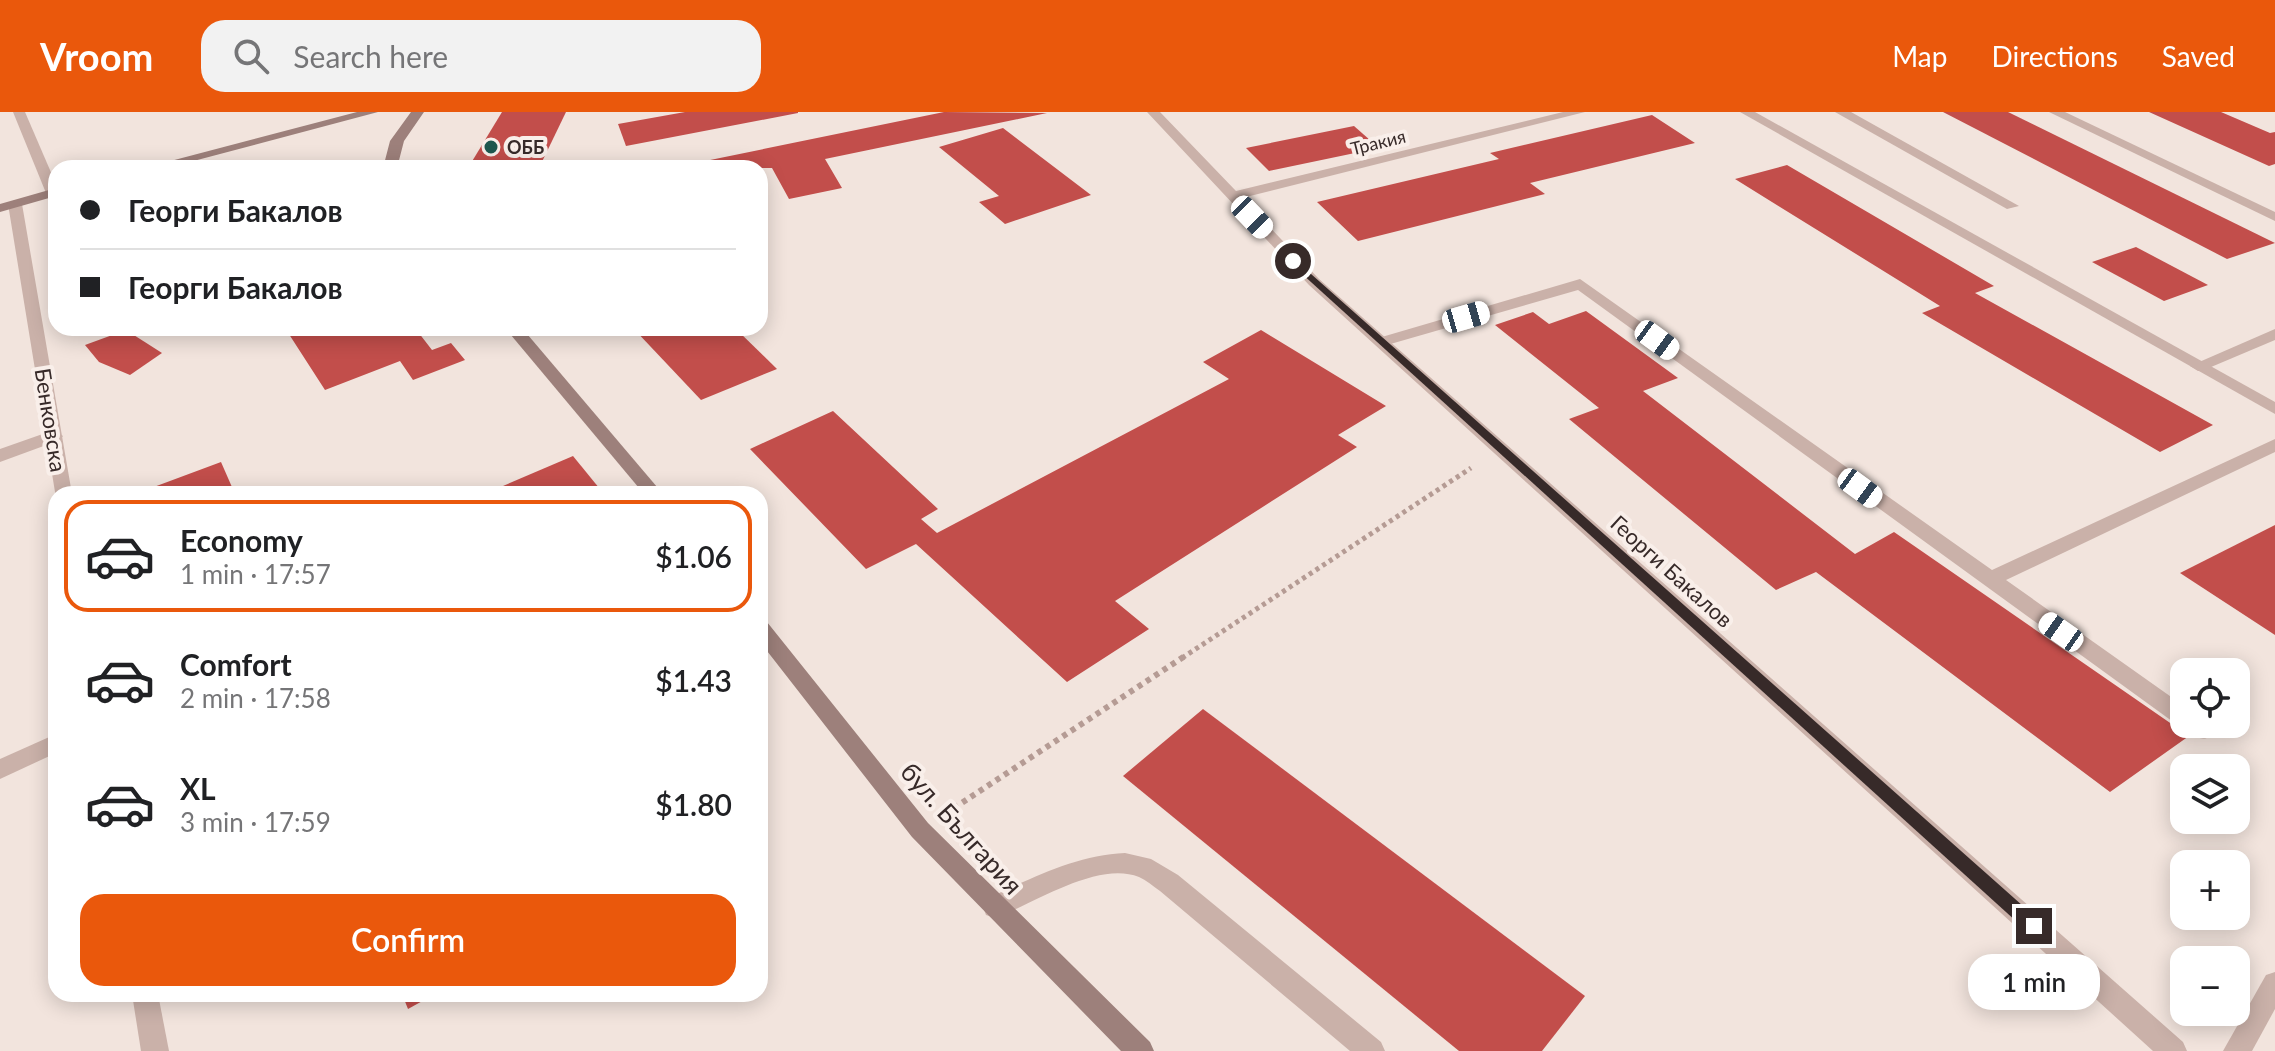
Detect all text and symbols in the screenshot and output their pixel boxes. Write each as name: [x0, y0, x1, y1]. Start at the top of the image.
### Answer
search box: [201, 20, 761, 92]
text: Vroom: [40, 33, 153, 79]
icon: search: [229, 34, 273, 78]
text: Search here: [293, 38, 448, 74]
text: Map: [1892, 39, 1947, 73]
text: Directions: [1991, 39, 2118, 73]
text: Saved: [2162, 39, 2235, 73]
street label: Тракия: [1348, 125, 1408, 159]
place label: ОББ: [507, 136, 544, 158]
marker: ОББ: [482, 138, 500, 156]
car: [1227, 191, 1277, 243]
text: Георги Бакалов: [128, 192, 343, 228]
route start: [1275, 243, 1311, 279]
text: Георги Бакалов: [128, 269, 343, 305]
car: [1440, 299, 1492, 335]
car: [1631, 316, 1683, 364]
street label: Бенковска: [29, 366, 73, 474]
car: [1834, 464, 1886, 512]
street label: Георги Бакалов: [1605, 509, 1739, 633]
icon: car: [84, 520, 156, 592]
text: Economy: [180, 522, 303, 558]
text: $1.06: [655, 538, 732, 574]
text: 1 min · 17:57: [180, 558, 331, 590]
car: [2034, 608, 2088, 656]
icon: car: [84, 644, 156, 716]
text: Comfort: [180, 646, 292, 682]
map controls: [2170, 658, 2250, 1026]
button: locate: [2170, 658, 2250, 738]
text: $1.43: [655, 662, 732, 698]
text: 2 min · 17:58: [180, 682, 331, 714]
button: layers: [2170, 754, 2250, 834]
street label: бул. България: [894, 755, 1030, 901]
icon: car: [84, 768, 156, 840]
text: XL: [180, 770, 216, 806]
text: $1.80: [655, 786, 732, 822]
text: 3 min · 17:59: [180, 806, 331, 838]
button: +: [2170, 850, 2250, 930]
button: Confirm: [80, 894, 736, 986]
route end: [2016, 908, 2052, 944]
button: −: [2170, 946, 2250, 1026]
callout: 1 min: [1968, 954, 2100, 1010]
text: 1 min: [2002, 966, 2066, 998]

